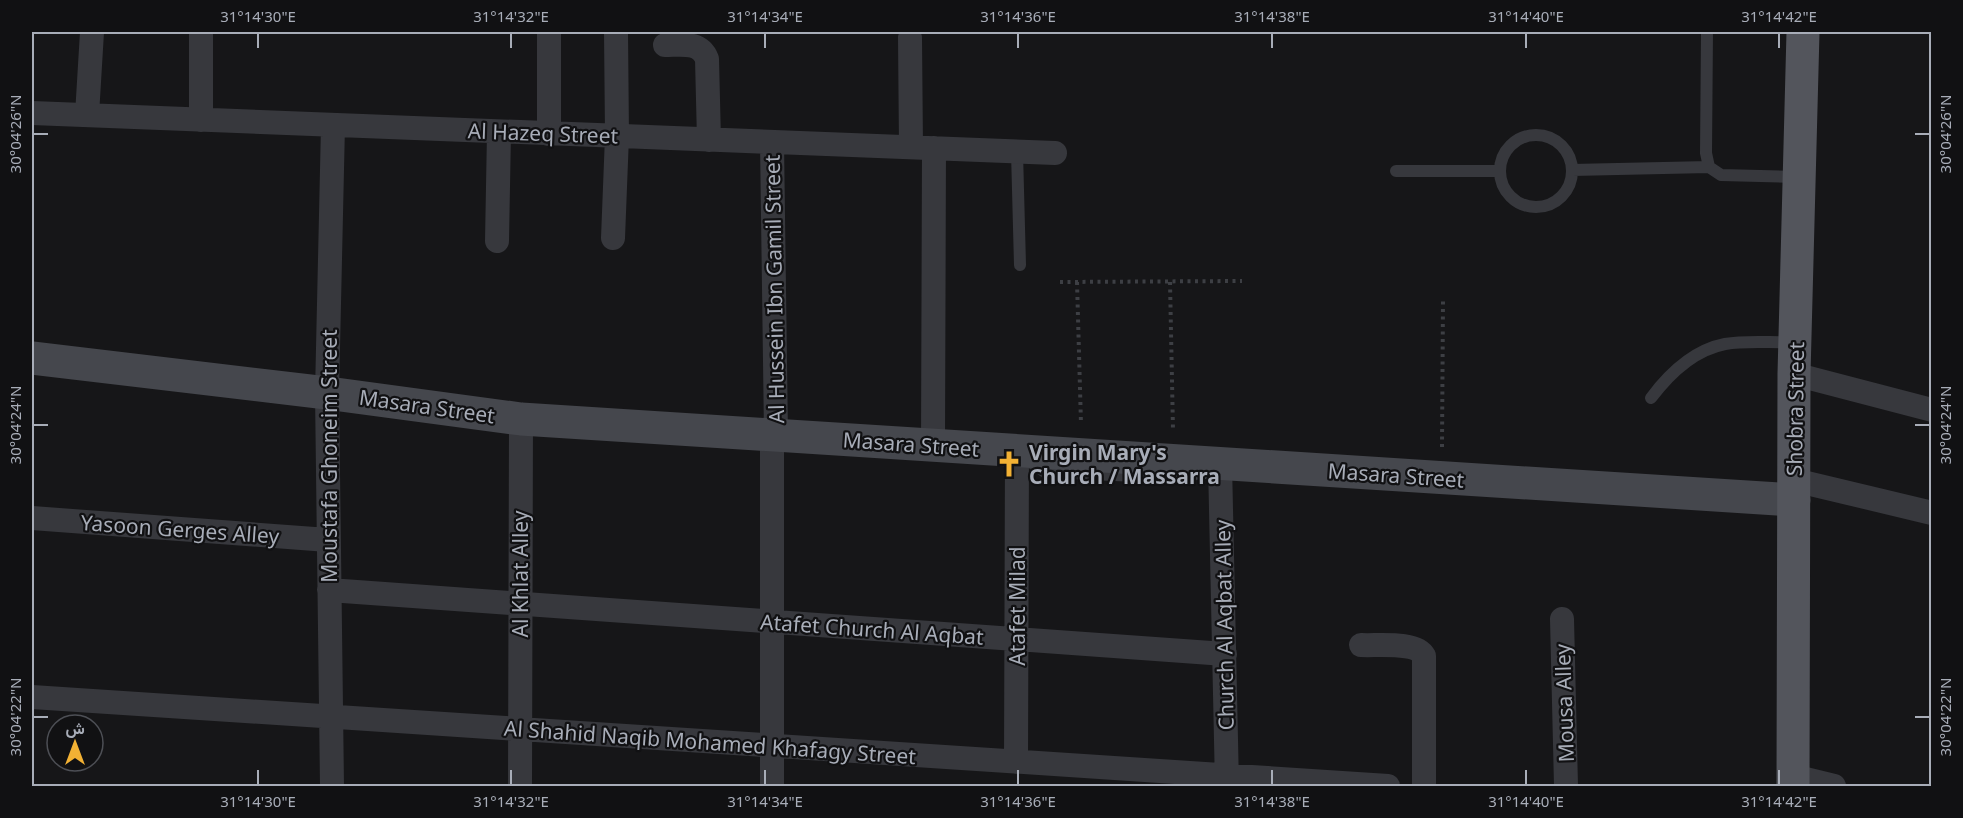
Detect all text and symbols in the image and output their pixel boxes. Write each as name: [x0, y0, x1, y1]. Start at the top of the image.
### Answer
text: 31°14'30"E: [220, 6, 296, 26]
text: 31°14'32"E: [473, 6, 549, 26]
text: 31°14'34"E: [727, 6, 803, 26]
text: 31°14'36"E: [980, 6, 1056, 26]
text: 31°14'38"E: [1234, 6, 1310, 26]
text: 31°14'40"E: [1488, 6, 1564, 26]
text: 31°14'42"E: [1741, 6, 1817, 26]
text: 30°04'26"N: [5, 95, 25, 173]
text: 30°04'26"N: [1935, 95, 1955, 173]
street label: Al Hazeq Street: [467, 116, 619, 150]
street label: Al Hussein Ibn Gamil Street: [758, 154, 790, 424]
street label: Moustafa Ghoneim Street: [315, 329, 343, 583]
street label: Shobra Street: [1780, 341, 1810, 476]
street label: Masara Street: [357, 383, 497, 429]
text: 30°04'24"N: [5, 386, 25, 464]
text: 30°04'24"N: [1935, 386, 1955, 464]
street label: Masara Street: [842, 425, 981, 463]
place label: Virgin Mary's Church / Massarra: [1029, 438, 1220, 490]
church icon: Virgin Mary's Church / Massarra: [994, 449, 1024, 479]
street label: Masara Street: [1327, 456, 1466, 494]
street label: Yasoon Gerges Alley: [80, 508, 280, 550]
street label: Al Khlat Alley: [506, 510, 534, 637]
street label: Church Al Aqbat Alley: [1208, 519, 1240, 731]
street label: Atafet Milad: [1003, 546, 1031, 666]
street label: Atafet Church Al Aqbat: [759, 607, 985, 651]
street label: Mousa Alley: [1548, 643, 1580, 763]
text: 30°04'22"N: [5, 678, 25, 756]
text: 30°04'22"N: [1935, 678, 1955, 756]
north arrow: [45, 713, 105, 773]
street label: Al Shahid Naqib Mohamed Khafagy Street: [503, 714, 917, 770]
text: ش: [65, 717, 85, 739]
text: 31°14'30"E: [220, 791, 296, 811]
text: 31°14'32"E: [473, 791, 549, 811]
text: 31°14'34"E: [727, 791, 803, 811]
text: 31°14'36"E: [980, 791, 1056, 811]
text: 31°14'38"E: [1234, 791, 1310, 811]
text: 31°14'40"E: [1488, 791, 1564, 811]
text: 31°14'42"E: [1741, 791, 1817, 811]

